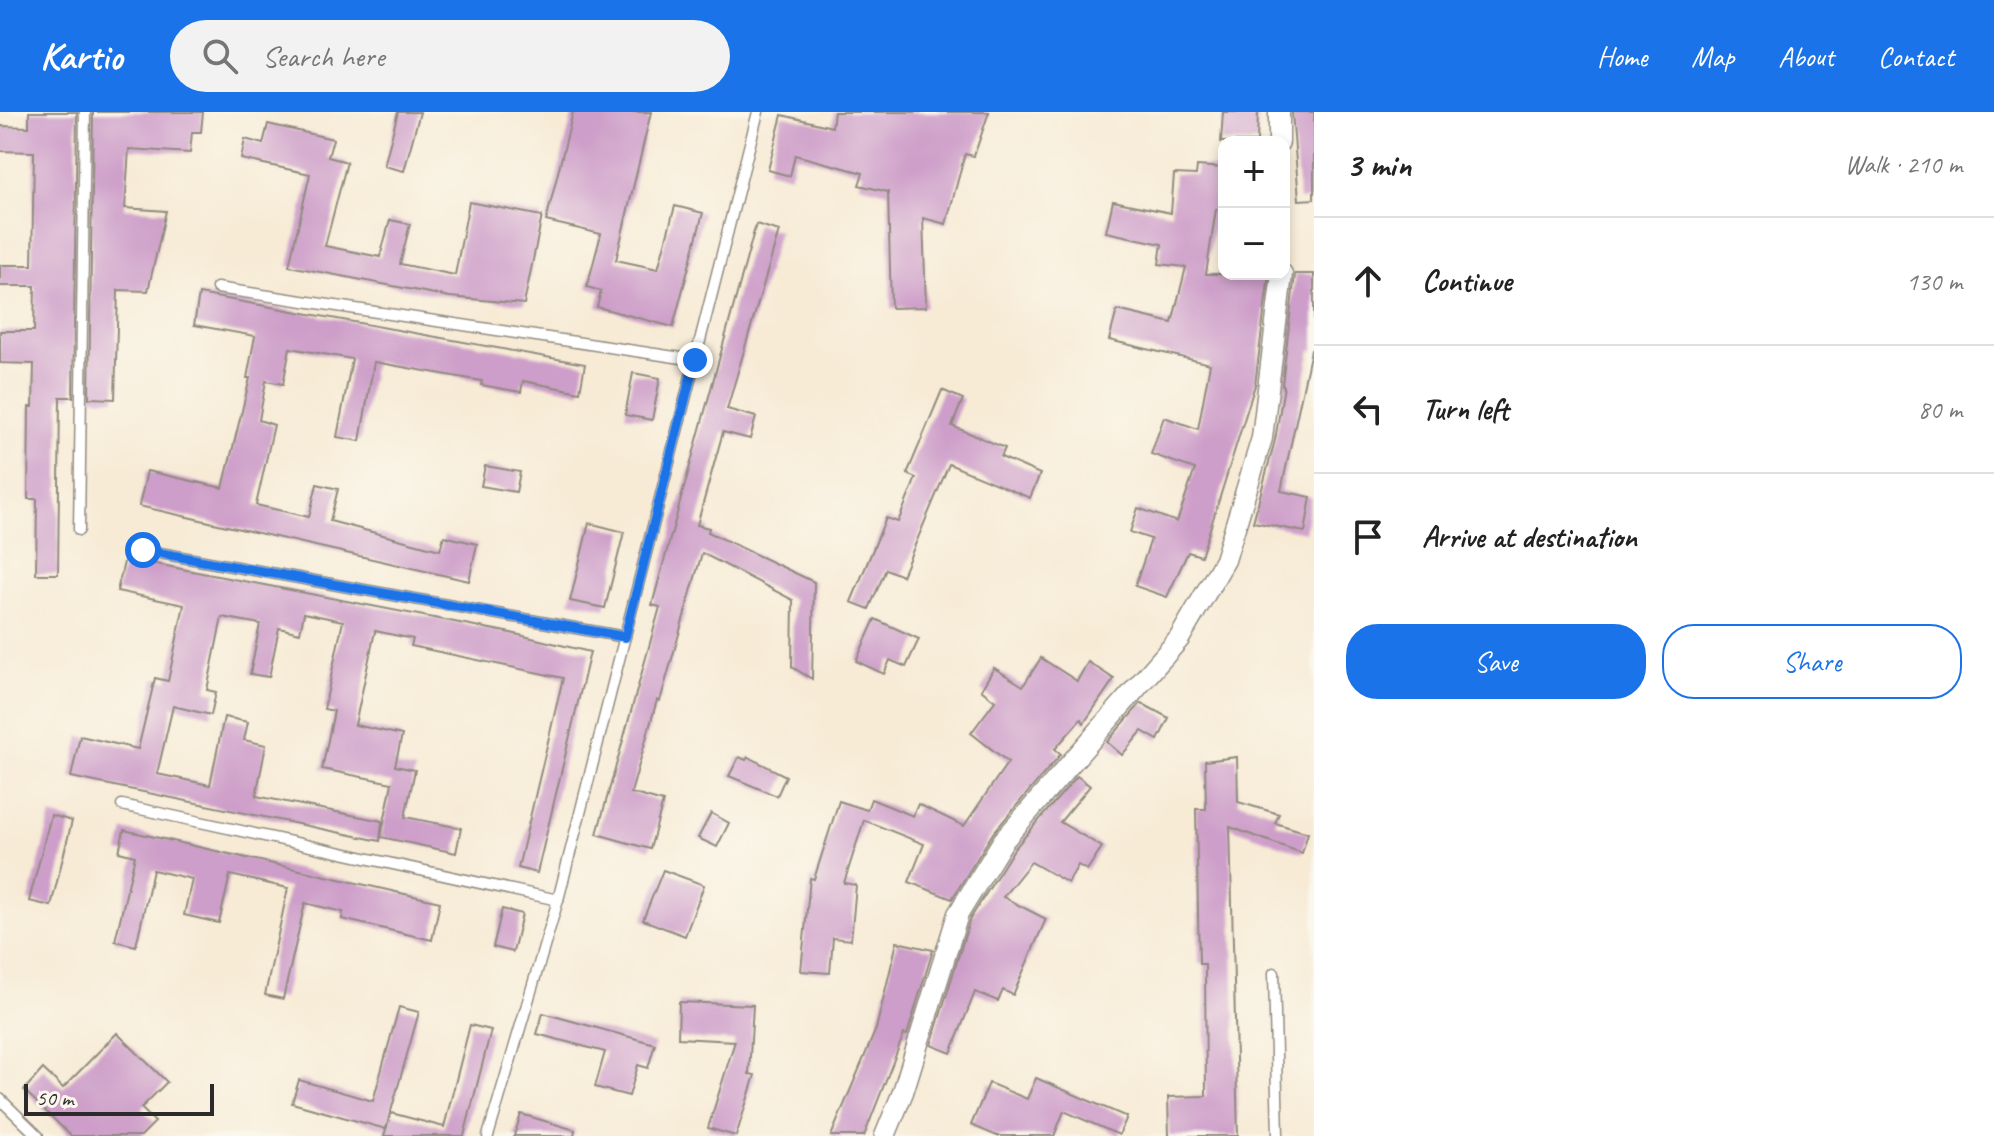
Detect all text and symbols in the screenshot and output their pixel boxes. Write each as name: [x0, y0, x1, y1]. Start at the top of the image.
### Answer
search box: [170, 20, 730, 92]
text: Kartio: [40, 33, 122, 80]
icon: search: [198, 34, 242, 78]
text: Search here: [262, 37, 384, 75]
text: Home: [1597, 39, 1647, 74]
text: Map: [1691, 39, 1734, 74]
text: About: [1778, 39, 1834, 74]
text: Contact: [1878, 39, 1954, 74]
map controls: [1218, 136, 1290, 280]
button: +: [1218, 136, 1290, 208]
text: 3 min: [1346, 143, 1411, 186]
text: Walk · 210 m: [1845, 148, 1962, 181]
button: −: [1218, 208, 1290, 280]
icon: ahead: [1346, 259, 1390, 303]
text: Continue: [1422, 262, 1512, 300]
text: 130 m: [1906, 265, 1962, 298]
route end: [677, 342, 713, 378]
icon: left: [1346, 387, 1390, 431]
text: Turn left: [1422, 390, 1509, 428]
text: 80 m: [1918, 393, 1962, 426]
icon: arrive: [1346, 515, 1390, 559]
text: Arrive at destination: [1422, 518, 1637, 556]
route start: [125, 532, 161, 568]
button: Save: [1346, 624, 1646, 699]
button: Share: [1662, 624, 1962, 699]
scale bar: [24, 1080, 214, 1116]
text: 50 m: [36, 1084, 73, 1112]

